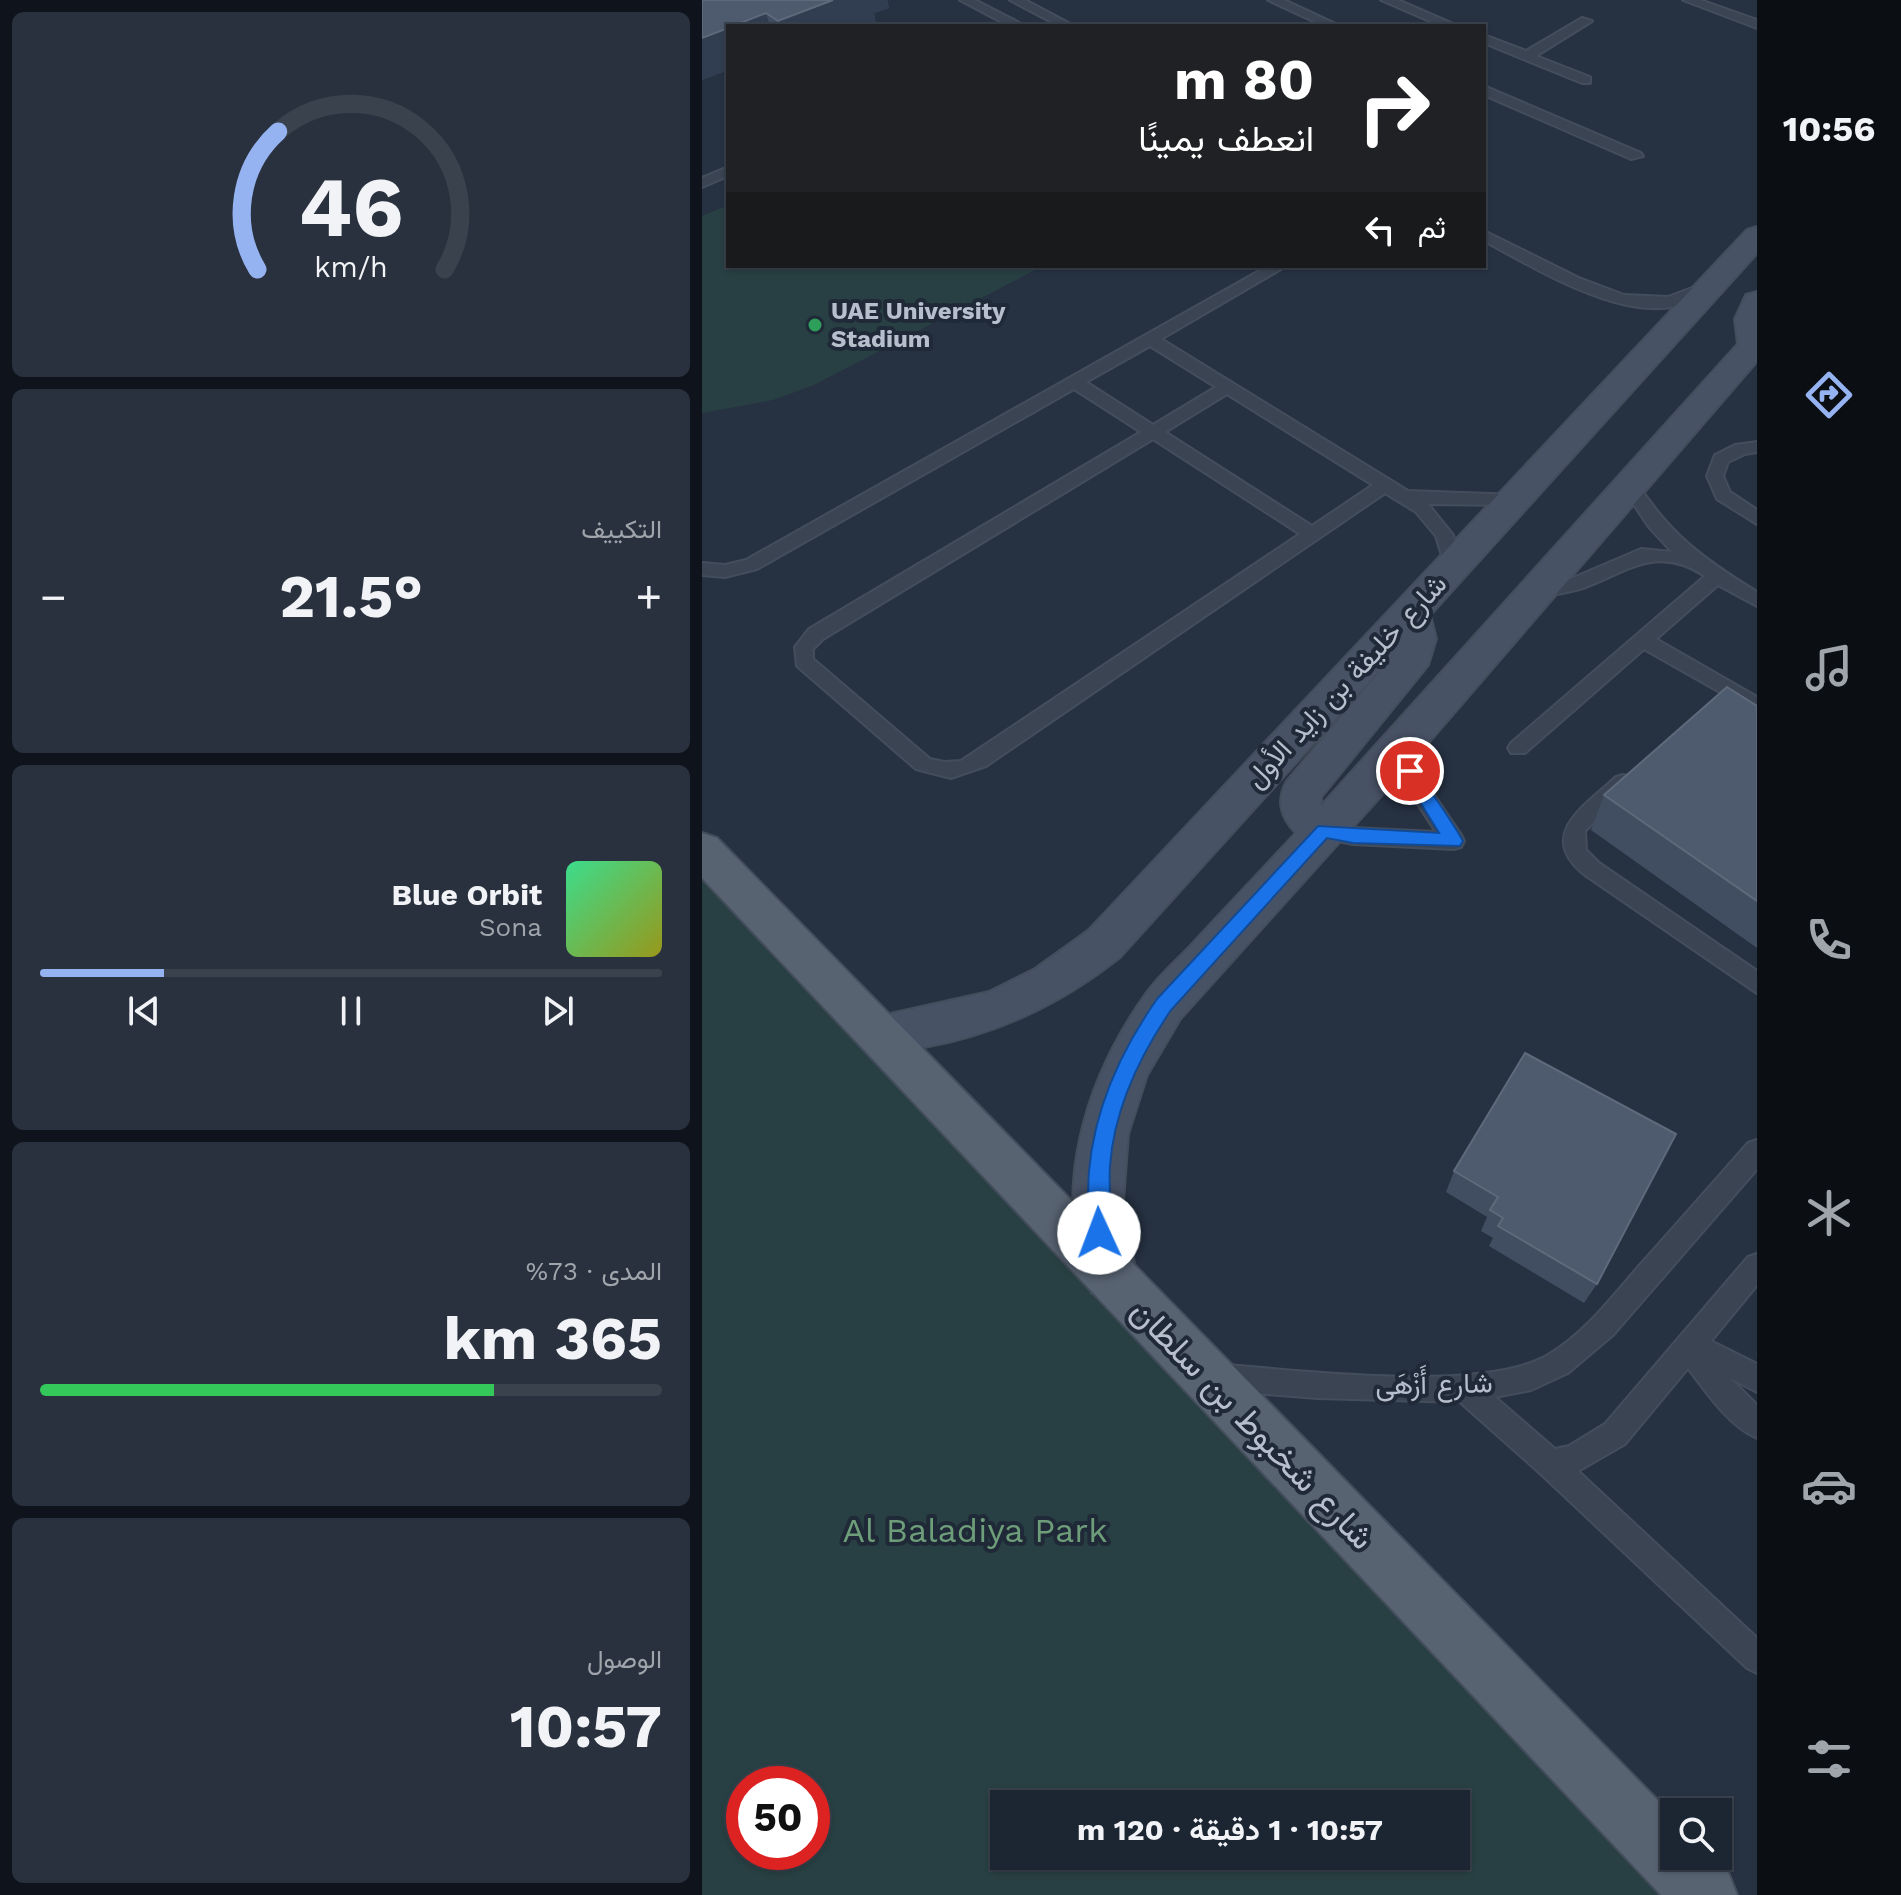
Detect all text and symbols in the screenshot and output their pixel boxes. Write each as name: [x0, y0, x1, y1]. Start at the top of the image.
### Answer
text: 80 m: [1174, 47, 1314, 113]
icon: right: [1342, 56, 1446, 160]
text: 10:56: [1783, 108, 1875, 150]
text: انعطف يمينًا: [1138, 118, 1314, 160]
text: 46: [299, 159, 403, 256]
icon: left: [1358, 208, 1402, 252]
text: ثم: [1418, 210, 1446, 245]
text: km/h: [314, 250, 388, 284]
place label: UAE University Stadium: [831, 297, 1006, 353]
marker: UAE University Stadium: [806, 316, 824, 334]
icon: directions: [1801, 367, 1857, 423]
text: التكييف: [581, 514, 662, 544]
text: 21.5°: [279, 561, 423, 632]
street label: شارع خليفة بن زايد الأول: [1239, 567, 1455, 796]
text: −: [40, 571, 67, 623]
text: +: [635, 571, 662, 623]
icon: music: [1801, 640, 1857, 696]
pin: [1376, 737, 1444, 805]
icon: arrive: [1388, 749, 1432, 793]
text: Blue Orbit: [392, 877, 542, 912]
text: Sona: [479, 912, 542, 942]
icon: phone: [1801, 912, 1857, 968]
icon: previous: [122, 989, 166, 1033]
icon: pause: [329, 989, 373, 1033]
icon: next: [536, 989, 580, 1033]
icon: climate: [1801, 1185, 1857, 1241]
position arrow: [1057, 1191, 1141, 1275]
text: المدى · 73%: [526, 1256, 662, 1286]
street label: شارع شخبوط بن سلطان: [1121, 1291, 1383, 1559]
text: 365 km: [444, 1303, 662, 1374]
street label: شارع أَزْهَى: [1375, 1363, 1493, 1404]
icon: car: [1801, 1458, 1857, 1514]
park label: Al Baladiya Park: [843, 1510, 1108, 1550]
text: الوصول: [587, 1644, 662, 1674]
text: 10:57: [510, 1691, 662, 1762]
icon: filters: [1801, 1731, 1857, 1787]
speed limit sign: 50: [726, 1766, 830, 1870]
map controls: [1660, 1798, 1732, 1870]
button: search: [1660, 1798, 1732, 1870]
text: 10:57 · 1 دقيقة · 120 m: [1077, 1812, 1383, 1847]

